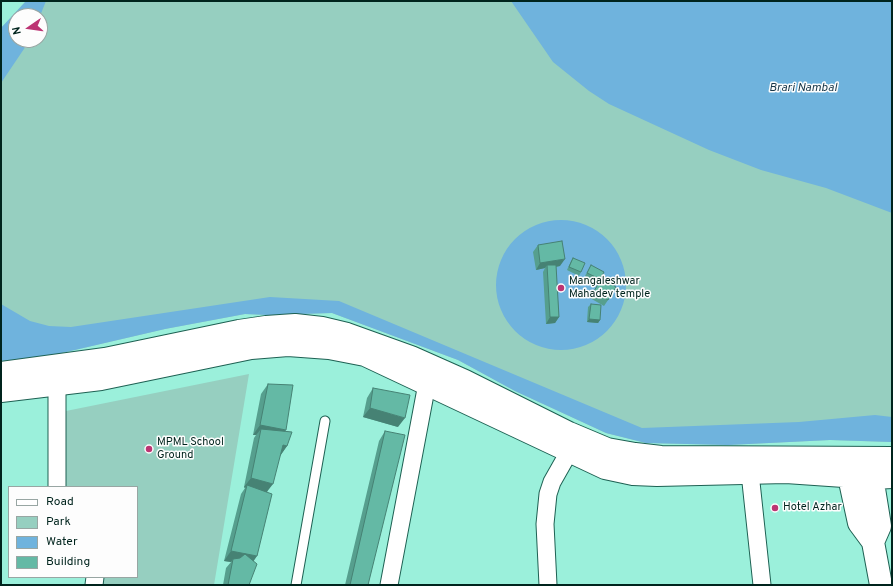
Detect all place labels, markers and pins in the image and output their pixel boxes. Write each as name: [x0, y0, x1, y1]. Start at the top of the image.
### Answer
place label: Mangaleshwar Mahadev temple: [569, 275, 650, 301]
marker: Mangaleshwar Mahadev temple: [556, 283, 566, 293]
place label: MPML School Ground: [157, 436, 224, 462]
marker: MPML School Ground: [144, 444, 154, 454]
place label: Hotel Azhar: [783, 501, 842, 515]
marker: Hotel Azhar: [770, 503, 780, 513]

